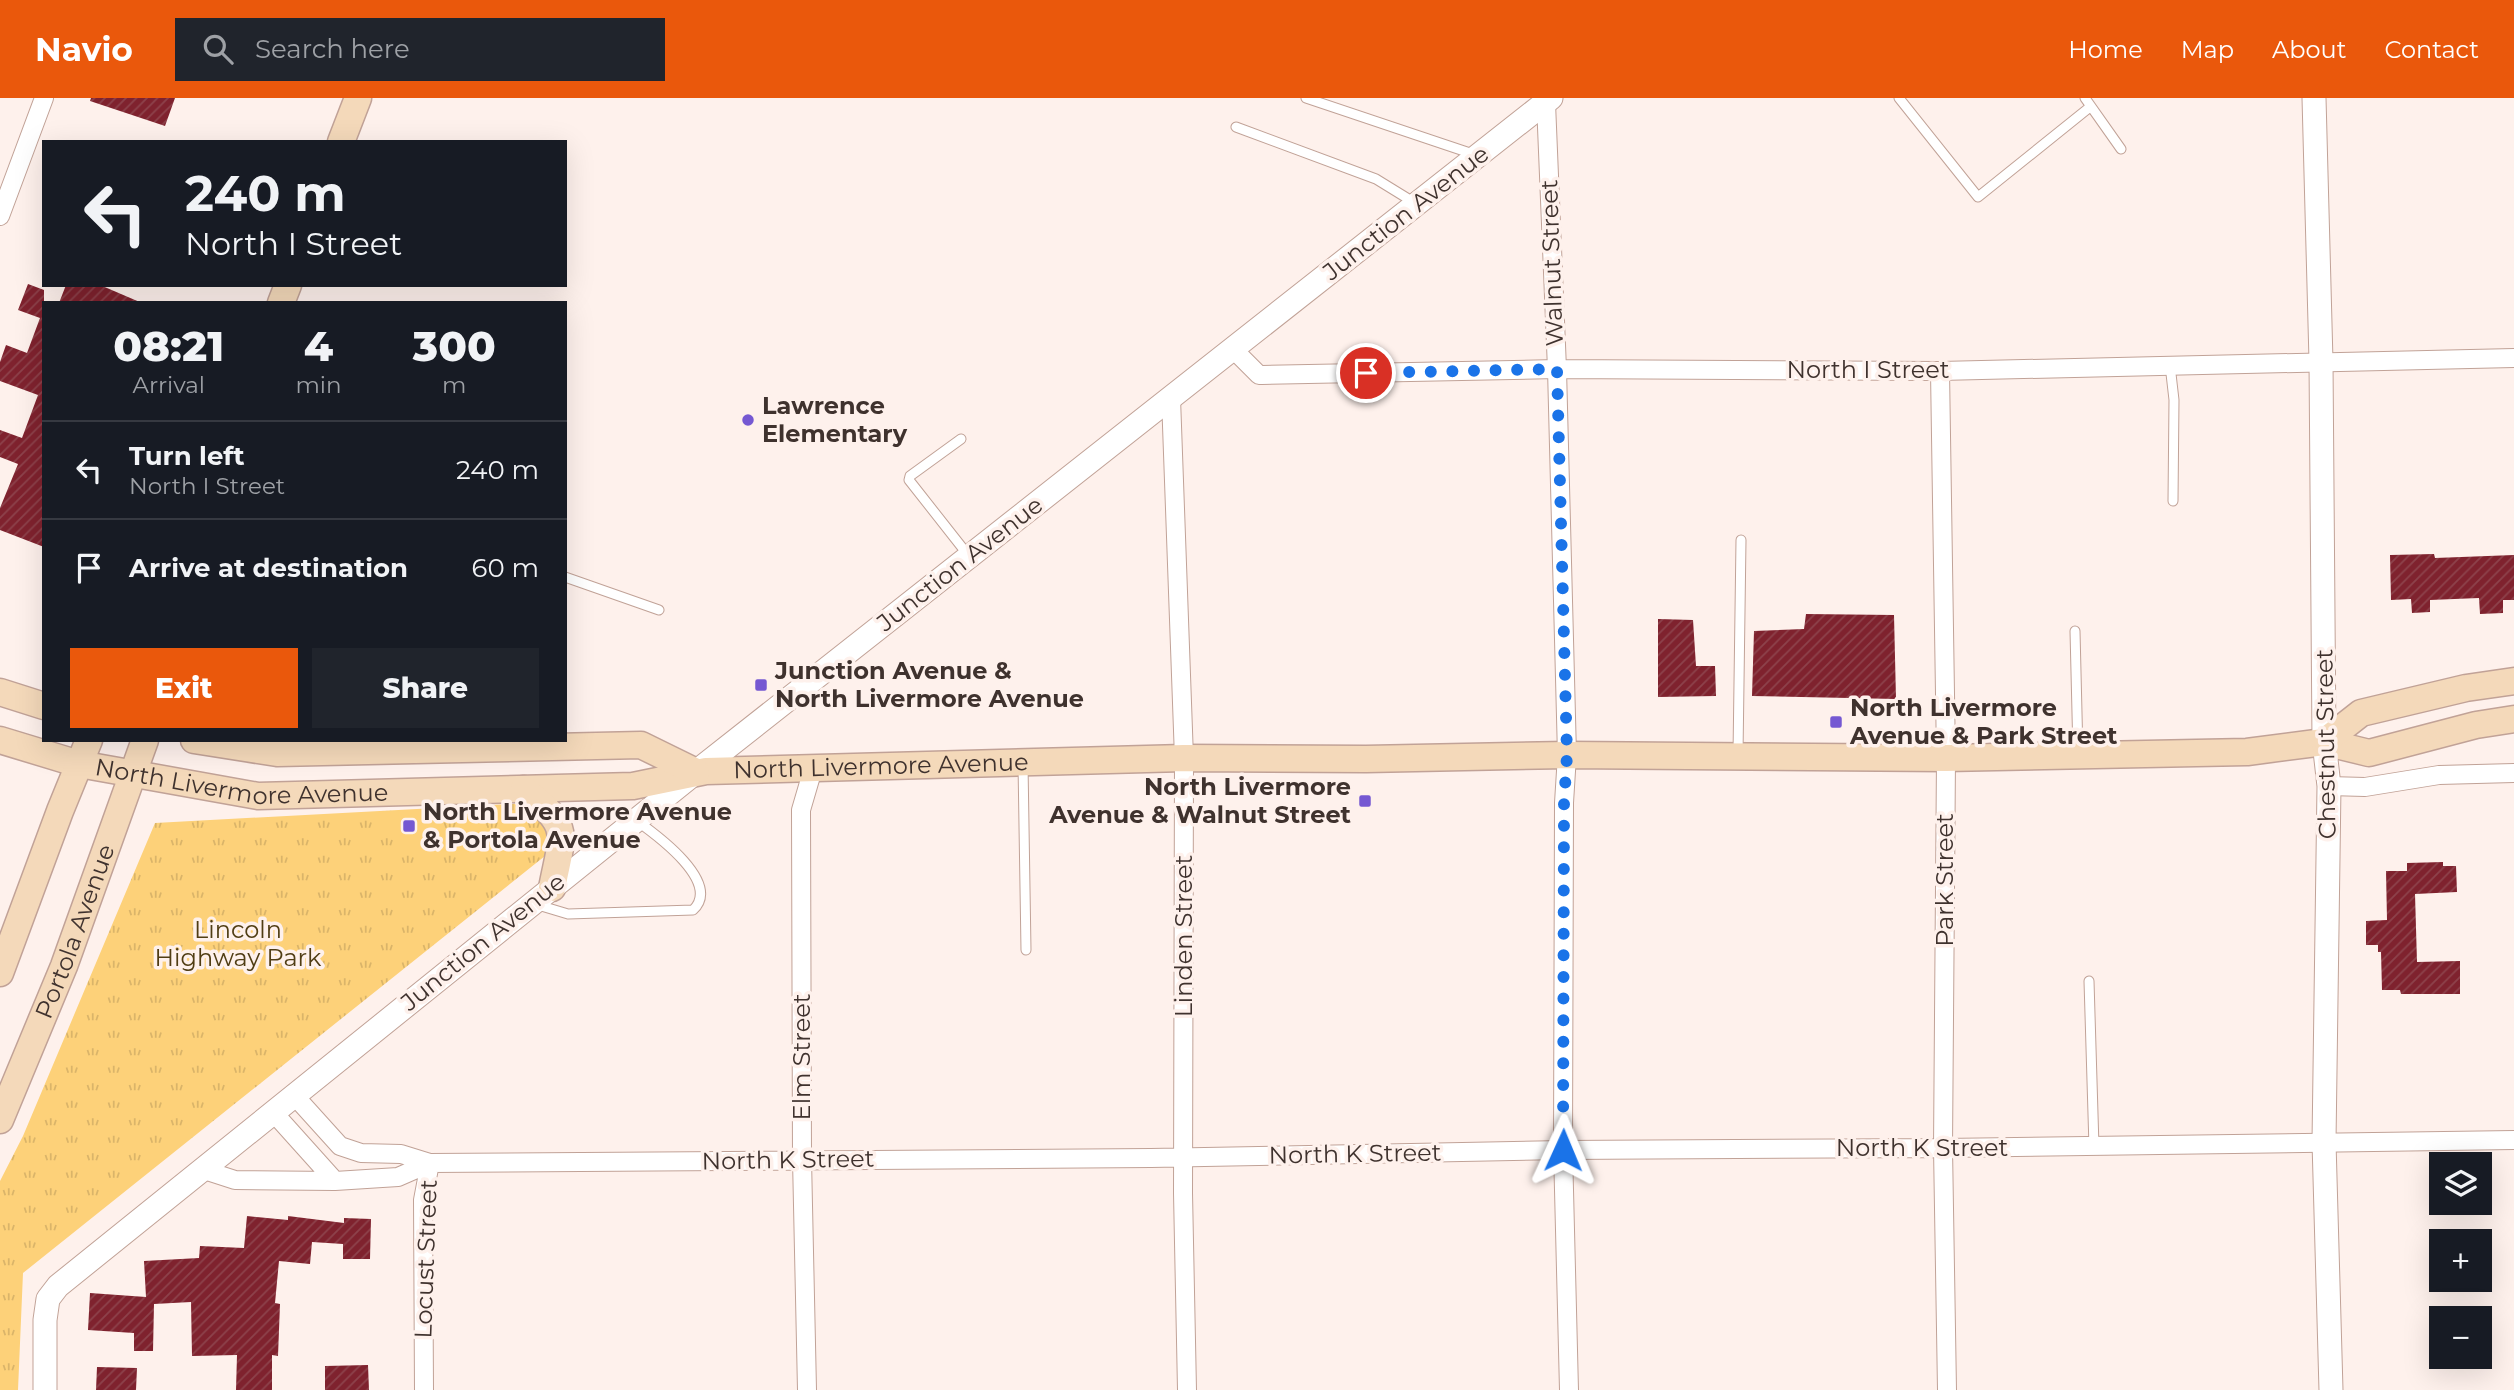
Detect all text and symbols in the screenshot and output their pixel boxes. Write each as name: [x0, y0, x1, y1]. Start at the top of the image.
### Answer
search box: [175, 18, 665, 81]
text: Navio: [35, 29, 133, 69]
icon: search: [199, 30, 237, 68]
text: Search here: [255, 33, 410, 65]
text: Home: [2068, 35, 2143, 64]
text: Map: [2181, 35, 2234, 64]
text: About: [2272, 35, 2346, 64]
text: Contact: [2384, 35, 2479, 64]
street label: Junction Avenue: [1316, 139, 1494, 287]
text: 240 m: [185, 164, 346, 223]
icon: left: [70, 168, 161, 259]
street label: Walnut Street: [1534, 179, 1569, 347]
text: North I Street: [185, 224, 402, 263]
text: 08:21: [113, 320, 224, 372]
text: 4: [304, 320, 333, 372]
text: 300: [413, 320, 496, 372]
pin: [1336, 343, 1396, 403]
icon: arrive: [1347, 354, 1385, 392]
street label: North I Street: [1787, 355, 1950, 384]
text: Arrival: [132, 371, 205, 399]
text: min: [295, 371, 342, 399]
text: m: [442, 371, 466, 399]
place label: Lawrence Elementary: [762, 391, 908, 448]
marker: Lawrence Elementary: [740, 412, 756, 428]
text: Turn left: [129, 440, 245, 472]
icon: left: [70, 451, 108, 489]
text: 240 m: [456, 454, 539, 486]
text: North I Street: [129, 472, 285, 500]
street label: Junction Avenue: [870, 490, 1048, 638]
icon: arrive: [70, 549, 108, 587]
text: Arrive at destination: [129, 552, 408, 584]
text: 60 m: [472, 552, 539, 584]
button: Exit: [70, 648, 298, 728]
button: Share: [312, 648, 539, 728]
street label: Chestnut Street: [2309, 648, 2342, 839]
place label: Junction Avenue & North Livermore Avenue: [774, 656, 1084, 713]
marker: Junction Avenue & North Livermore Avenue: [753, 677, 769, 693]
place label: North Livermore Avenue & Park Street: [1849, 693, 2118, 750]
marker: North Livermore Avenue & Park Street: [1828, 714, 1844, 730]
street label: North Livermore Avenue: [733, 747, 1029, 784]
street label: North Livermore Avenue: [93, 752, 389, 810]
place label: North Livermore Avenue & Walnut Street: [1048, 772, 1352, 829]
marker: North Livermore Avenue & Walnut Street: [1357, 793, 1373, 809]
place label: North Livermore Avenue & Portola Avenue: [423, 797, 732, 854]
street label: Park Street: [1930, 813, 1959, 947]
marker: North Livermore Avenue & Portola Avenue: [401, 818, 417, 834]
street label: Portola Avenue: [29, 840, 120, 1023]
street label: Linden Street: [1169, 854, 1198, 1017]
street label: Junction Avenue: [394, 867, 570, 1017]
park label: Lincoln Highway Park: [155, 915, 322, 972]
street label: Elm Street: [787, 993, 816, 1120]
position arrow: [1526, 1113, 1600, 1187]
street label: North K Street: [1836, 1133, 2009, 1162]
street label: North K Street: [1268, 1137, 1442, 1170]
street label: North K Street: [701, 1143, 875, 1176]
map controls: [2429, 1152, 2492, 1369]
button: layers: [2429, 1152, 2492, 1215]
street label: Locust Street: [408, 1179, 443, 1339]
button: +: [2429, 1229, 2492, 1292]
button: −: [2429, 1306, 2492, 1369]

